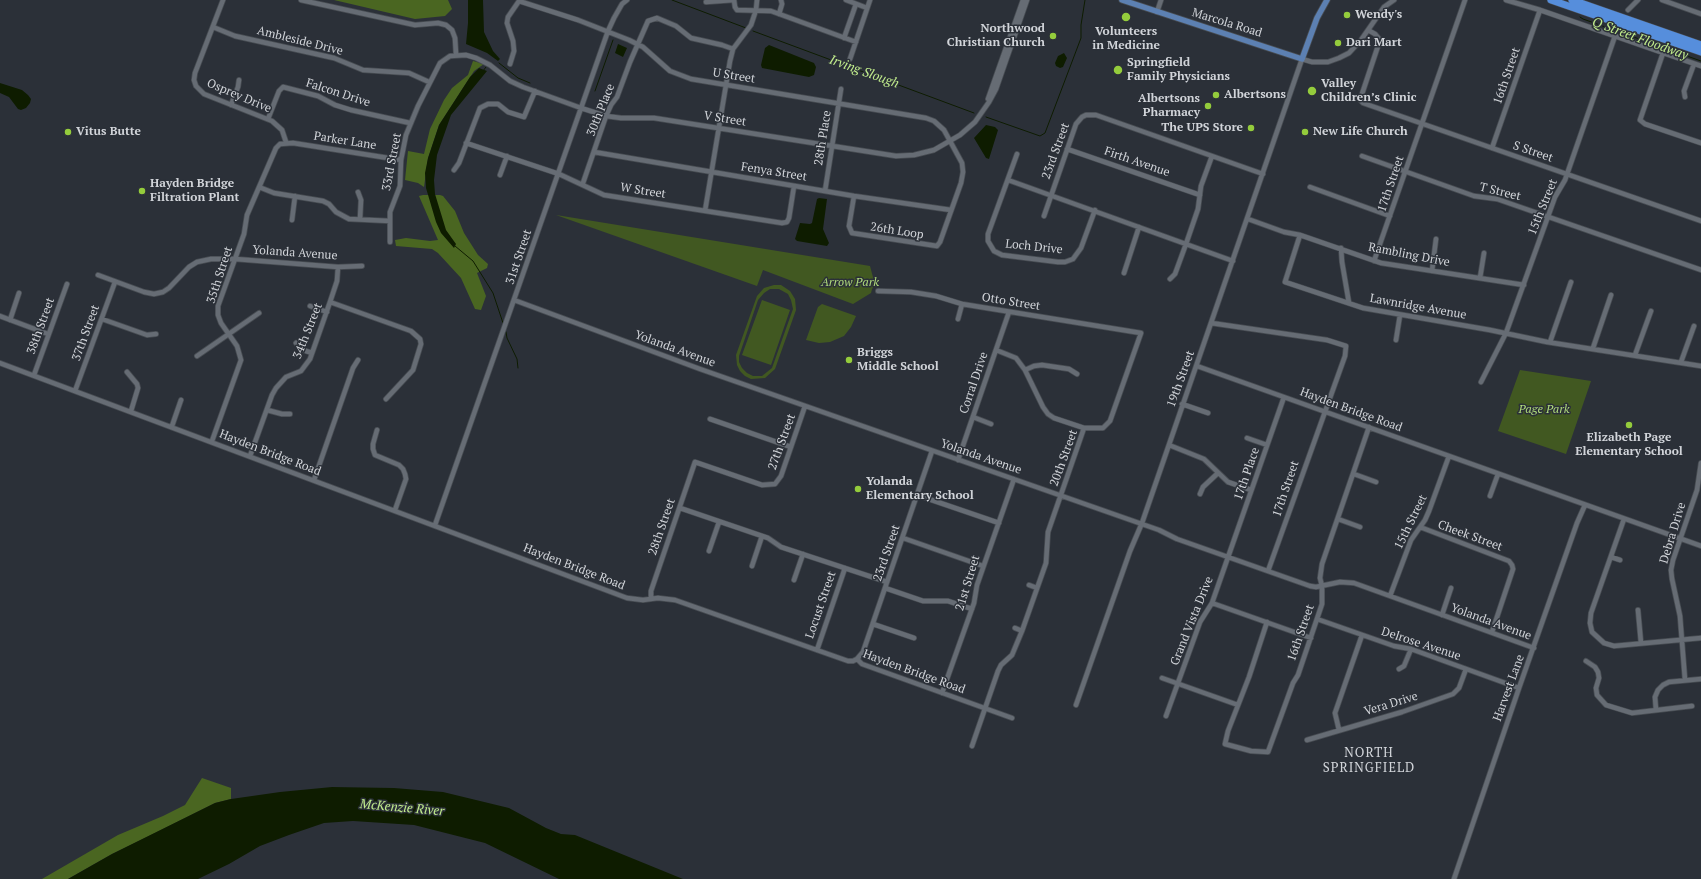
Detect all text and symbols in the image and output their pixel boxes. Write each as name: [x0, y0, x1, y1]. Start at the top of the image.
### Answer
street label: Marcola Road: [1190, 6, 1264, 40]
place label: Wendy's: [1355, 8, 1402, 22]
marker: Wendy's: [1342, 10, 1352, 20]
marker: Volunteers in Medicine: [1120, 11, 1132, 23]
water label: Q Street Floodway: [1590, 14, 1690, 64]
place label: Northwood Christian Church: [947, 22, 1045, 50]
street label: Ambleside Drive: [256, 23, 344, 59]
place label: Volunteers in Medicine: [1092, 25, 1160, 53]
marker: Northwood Christian Church: [1048, 31, 1058, 41]
place label: Dari Mart: [1346, 36, 1402, 50]
marker: Dari Mart: [1333, 38, 1343, 48]
street label: 16th Street: [1491, 46, 1523, 106]
water label: Irving Slough: [827, 52, 901, 92]
place label: Springfield Family Physicians: [1127, 56, 1230, 84]
marker: Springfield Family Physicians: [1112, 64, 1124, 76]
street label: U Street: [712, 66, 756, 86]
street label: Osprey Drive: [204, 76, 274, 116]
street label: Falcon Drive: [304, 76, 372, 110]
place label: Valley Children’s Clinic: [1321, 77, 1416, 105]
street label: 30th Place: [584, 82, 618, 138]
marker: Valley Children’s Clinic: [1306, 85, 1318, 97]
place label: Albertsons: [1224, 88, 1286, 102]
marker: Albertsons: [1211, 90, 1221, 100]
place label: Albertsons Pharmacy: [1138, 92, 1200, 120]
marker: Albertsons Pharmacy: [1203, 101, 1213, 111]
street label: V Street: [703, 109, 747, 129]
street label: 28th Place: [812, 109, 834, 167]
street label: 23rd Street: [1039, 121, 1073, 181]
place label: The UPS Store: [1161, 121, 1243, 135]
marker: The UPS Store: [1246, 123, 1256, 133]
place label: Vitus Butte: [76, 125, 141, 139]
place label: New Life Church: [1313, 125, 1408, 139]
marker: Vitus Butte: [63, 127, 73, 137]
marker: New Life Church: [1300, 127, 1310, 137]
street label: Parker Lane: [313, 129, 377, 153]
street label: 33rd Street: [379, 132, 405, 192]
street label: S Street: [1511, 138, 1555, 166]
street label: Firth Avenue: [1102, 144, 1172, 180]
street label: 17th Street: [1375, 154, 1407, 214]
street label: Fenya Street: [740, 160, 808, 184]
place label: Hayden Bridge Filtration Plant: [150, 177, 239, 205]
street label: 15th Street: [1525, 177, 1561, 237]
street label: W Street: [619, 180, 667, 202]
street label: T Street: [1478, 180, 1522, 204]
marker: Hayden Bridge Filtration Plant: [137, 186, 147, 196]
street label: 26th Loop: [869, 220, 925, 242]
street label: 31st Street: [503, 228, 535, 286]
street label: Loch Drive: [1005, 237, 1063, 257]
street label: Rambling Drive: [1367, 240, 1451, 270]
street label: Yolanda Avenue: [252, 243, 338, 263]
street label: 35th Street: [204, 245, 236, 305]
park label: Arrow Park: [821, 276, 879, 290]
street label: Otto Street: [981, 290, 1041, 314]
street label: Lawnridge Avenue: [1369, 291, 1467, 323]
street label: 38th Street: [24, 296, 58, 356]
street label: 34th Street: [290, 301, 326, 361]
street label: 37th Street: [69, 303, 103, 363]
street label: Yolanda Avenue: [633, 328, 717, 370]
place label: Briggs Middle School: [857, 346, 939, 374]
street label: 19th Street: [1164, 349, 1198, 409]
street label: Corral Drive: [957, 350, 991, 416]
marker: Briggs Middle School: [844, 355, 854, 365]
street label: Hayden Bridge Road: [1298, 385, 1404, 435]
park label: Page Park: [1518, 403, 1570, 417]
street label: 27th Street: [765, 412, 799, 472]
marker: Elizabeth Page Elementary School: [1624, 420, 1634, 430]
street label: Hayden Bridge Road: [217, 427, 323, 479]
street label: 20th Street: [1047, 428, 1081, 488]
place label: Elizabeth Page Elementary School: [1575, 431, 1683, 459]
street label: Yolanda Avenue: [938, 436, 1024, 478]
street label: 17th Place: [1231, 446, 1263, 502]
street label: 17th Street: [1270, 459, 1302, 519]
place label: Yolanda Elementary School: [866, 475, 974, 503]
marker: Yolanda Elementary School: [853, 484, 863, 494]
street label: 15th Street: [1392, 492, 1430, 552]
street label: 28th Street: [646, 497, 678, 557]
street label: Debra Drive: [1657, 501, 1689, 565]
street label: Cheek Street: [1436, 518, 1504, 554]
street label: 23rd Street: [871, 523, 903, 583]
street label: Hayden Bridge Road: [521, 541, 627, 593]
street label: 21st Street: [953, 553, 983, 613]
street label: Locust Street: [803, 569, 839, 641]
street label: Grand Vista Drive: [1168, 574, 1216, 668]
street label: Yolanda Avenue: [1449, 601, 1533, 643]
street label: 16th Street: [1285, 603, 1317, 663]
street label: Delrose Avenue: [1379, 624, 1463, 664]
street label: Hayden Bridge Road: [861, 647, 967, 697]
street label: Harvest Lane: [1490, 653, 1528, 723]
street label: Vera Drive: [1362, 689, 1420, 719]
district label: NORTH SPRINGFIELD: [1323, 745, 1415, 776]
water label: McKenzie River: [359, 797, 445, 819]

